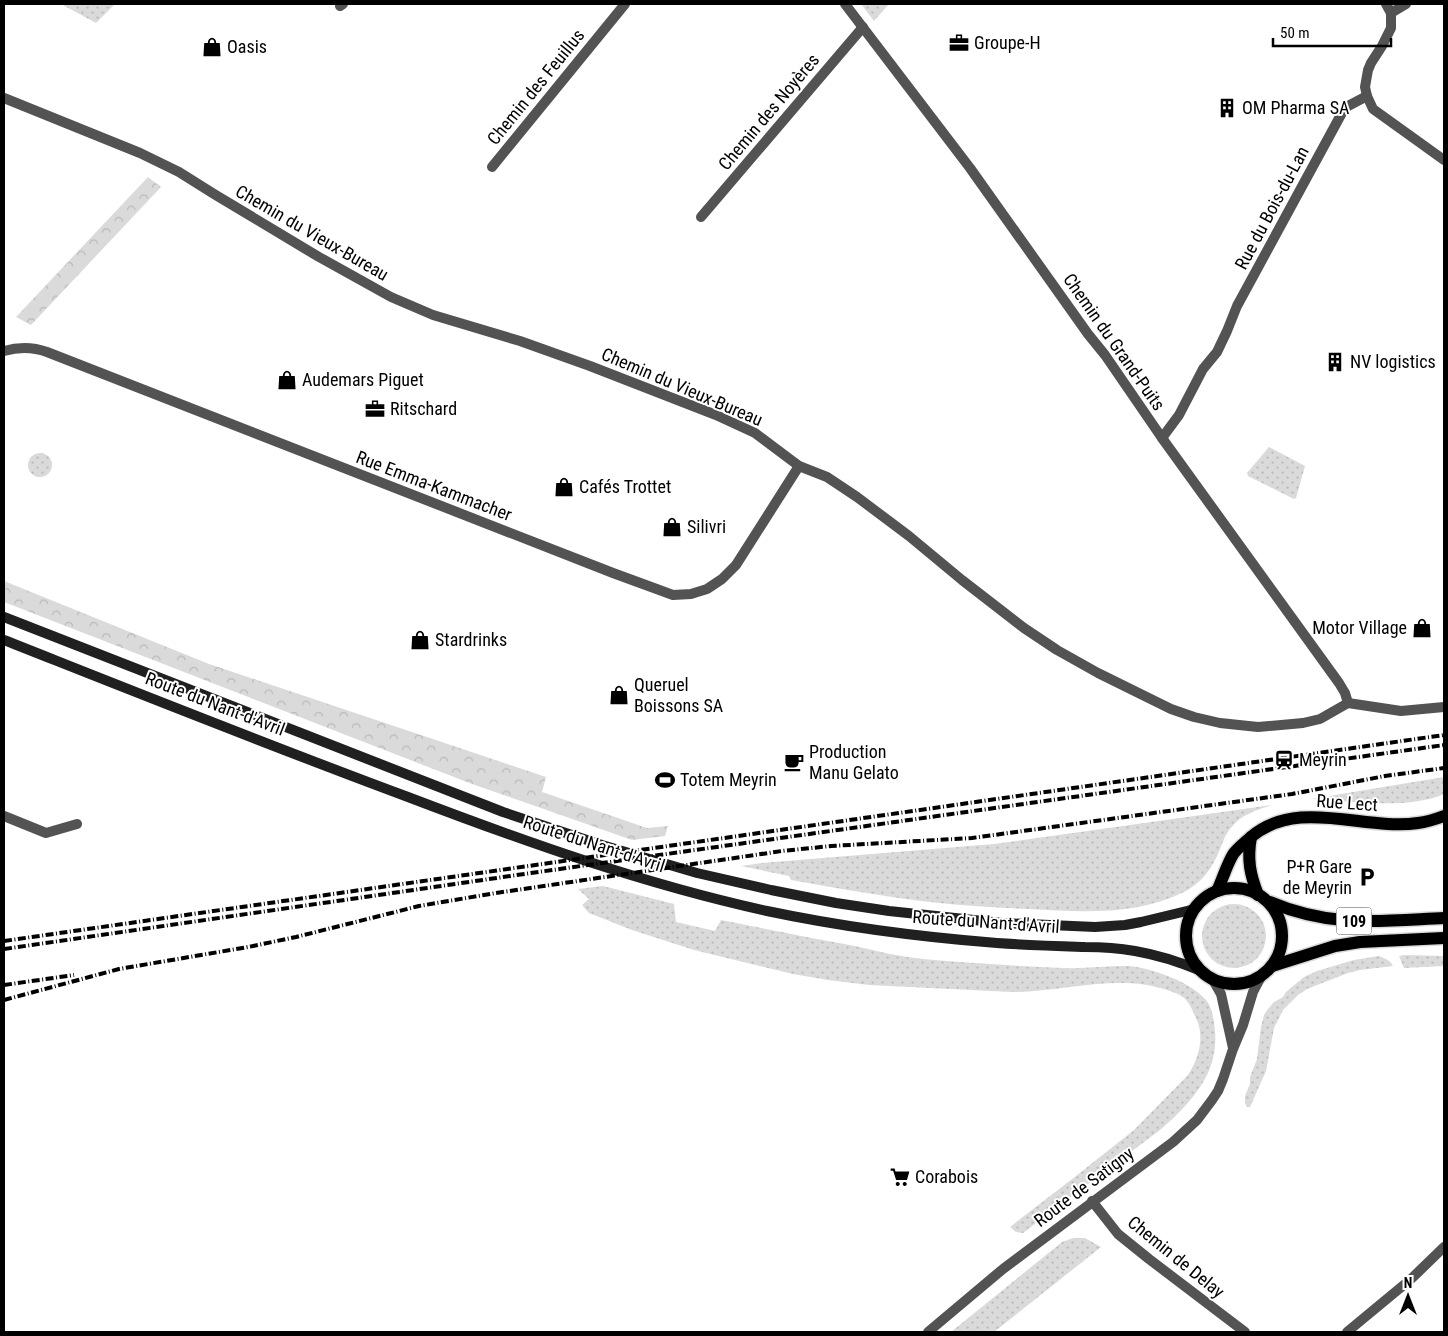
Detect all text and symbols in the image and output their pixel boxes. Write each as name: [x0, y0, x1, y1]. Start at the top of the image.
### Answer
scale bar: [1273, 15, 1390, 47]
text: 50 m: [1280, 24, 1310, 42]
street label: Chemin des Feuillus: [483, 25, 589, 149]
office icon: Groupe-H: [948, 32, 970, 54]
place label: Groupe-H: [974, 32, 1041, 53]
shop icon: Oasis: [201, 36, 223, 58]
place label: Oasis: [227, 36, 267, 57]
street label: Chemin des Noyères: [714, 49, 823, 174]
building icon: OM Pharma SA: [1216, 97, 1238, 119]
place label: OM Pharma SA: [1242, 97, 1350, 118]
street label: Rue du Bois-du-Lan: [1230, 143, 1313, 273]
street label: Chemin du Vieux-Bureau: [232, 180, 392, 285]
street label: Chemin du Grand-Puits: [1059, 269, 1170, 414]
street label: Chemin du Vieux-Bureau: [598, 343, 766, 430]
building icon: NV logistics: [1324, 351, 1346, 373]
place label: NV logistics: [1350, 351, 1436, 372]
shop icon: Audemars Piguet: [276, 369, 298, 391]
place label: Audemars Piguet: [302, 369, 424, 390]
office icon: Ritschard: [364, 398, 386, 420]
place label: Ritschard: [390, 398, 457, 419]
street label: Rue Emma-Kammacher: [353, 446, 515, 525]
shop icon: Cafés Trottet: [553, 476, 575, 498]
place label: Cafés Trottet: [579, 476, 671, 497]
shop icon: Silivri: [661, 516, 683, 538]
place label: Silivri: [687, 516, 726, 537]
place label: Motor Village: [1312, 617, 1407, 638]
shop icon: Motor Village: [1411, 617, 1433, 639]
shop icon: Stardrinks: [409, 629, 431, 651]
place label: Stardrinks: [435, 629, 507, 650]
street label: Route du Nant-d'Avril: [142, 667, 288, 740]
place label: Queruel Boissons SA: [634, 674, 724, 716]
shop icon: Queruel Boissons SA: [608, 684, 630, 706]
place label: Production Manu Gelato: [809, 741, 899, 783]
station icon: Meyrin: [1273, 749, 1295, 771]
place label: Meyrin: [1299, 749, 1347, 770]
cafe icon: Production Manu Gelato: [783, 751, 805, 773]
sports icon: Totem Meyrin: [654, 769, 676, 791]
place label: Totem Meyrin: [680, 769, 777, 790]
street label: Rue Lect: [1316, 790, 1378, 815]
street label: Route du Nant-d'Avril: [521, 811, 668, 876]
place label: P+R Gare de Meyrin: [1283, 856, 1352, 898]
parking icon: P+R Gare de Meyrin: [1356, 866, 1378, 888]
street label: Route du Nant-d'Avril: [912, 906, 1060, 937]
road number: 109: [1336, 908, 1372, 934]
street label: Route de Satigny: [1030, 1142, 1138, 1231]
supermarket icon: Corabois: [889, 1166, 911, 1188]
place label: Corabois: [915, 1166, 978, 1187]
street label: Chemin de Delay: [1124, 1211, 1229, 1302]
north arrow: [1383, 1271, 1433, 1321]
text: N: [1404, 1275, 1412, 1291]

